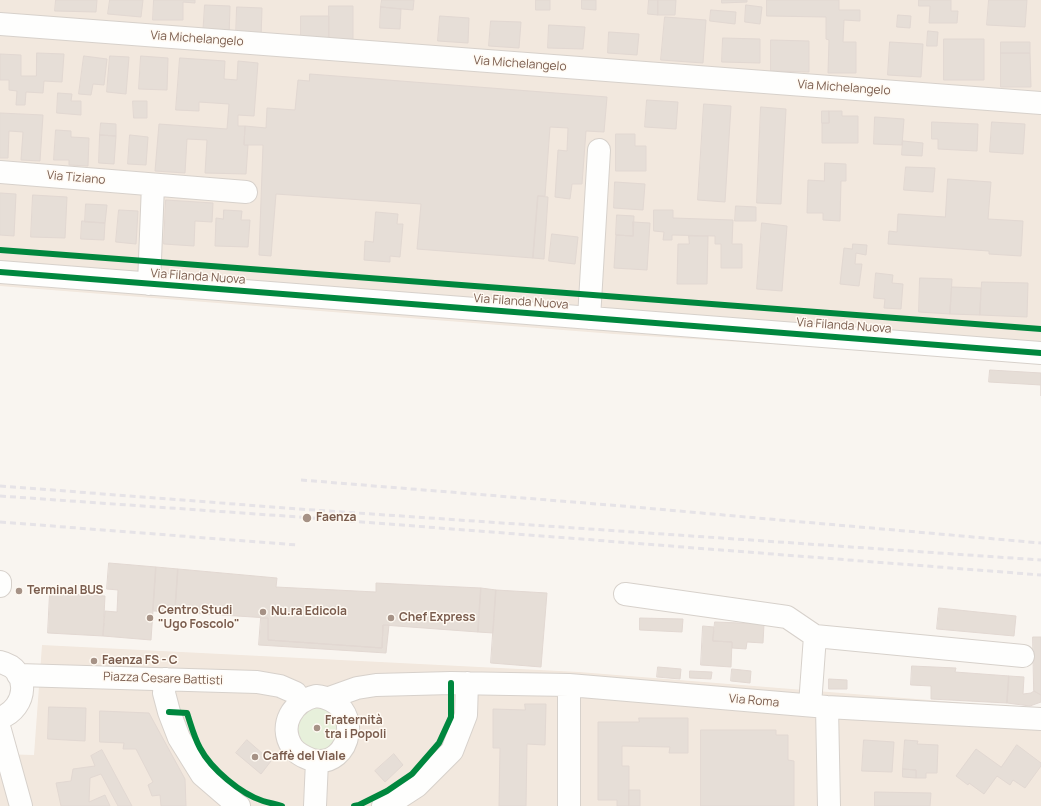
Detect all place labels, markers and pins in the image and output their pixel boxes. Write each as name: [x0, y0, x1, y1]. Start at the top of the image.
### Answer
place label: Faenza: [316, 511, 356, 525]
marker: Faenza: [301, 512, 313, 524]
place label: Terminal BUS: [27, 584, 103, 598]
marker: Terminal BUS: [14, 586, 24, 596]
place label: Centro Studi "Ugo Foscolo": [158, 604, 239, 632]
place label: Nu.ra Edicola: [271, 605, 347, 619]
marker: Nu.ra Edicola: [258, 607, 268, 617]
place label: Chef Express: [399, 611, 475, 625]
marker: Centro Studi "Ugo Foscolo": [145, 613, 155, 623]
marker: Chef Express: [386, 613, 396, 623]
place label: Faenza FS - C: [102, 654, 178, 668]
marker: Faenza FS - C: [89, 656, 99, 666]
place label: Fraternità tra i Popoli: [325, 714, 386, 742]
marker: Fraternità tra i Popoli: [312, 723, 322, 733]
place label: Caffè del Viale: [263, 750, 346, 764]
marker: Caffè del Viale: [250, 752, 260, 762]

